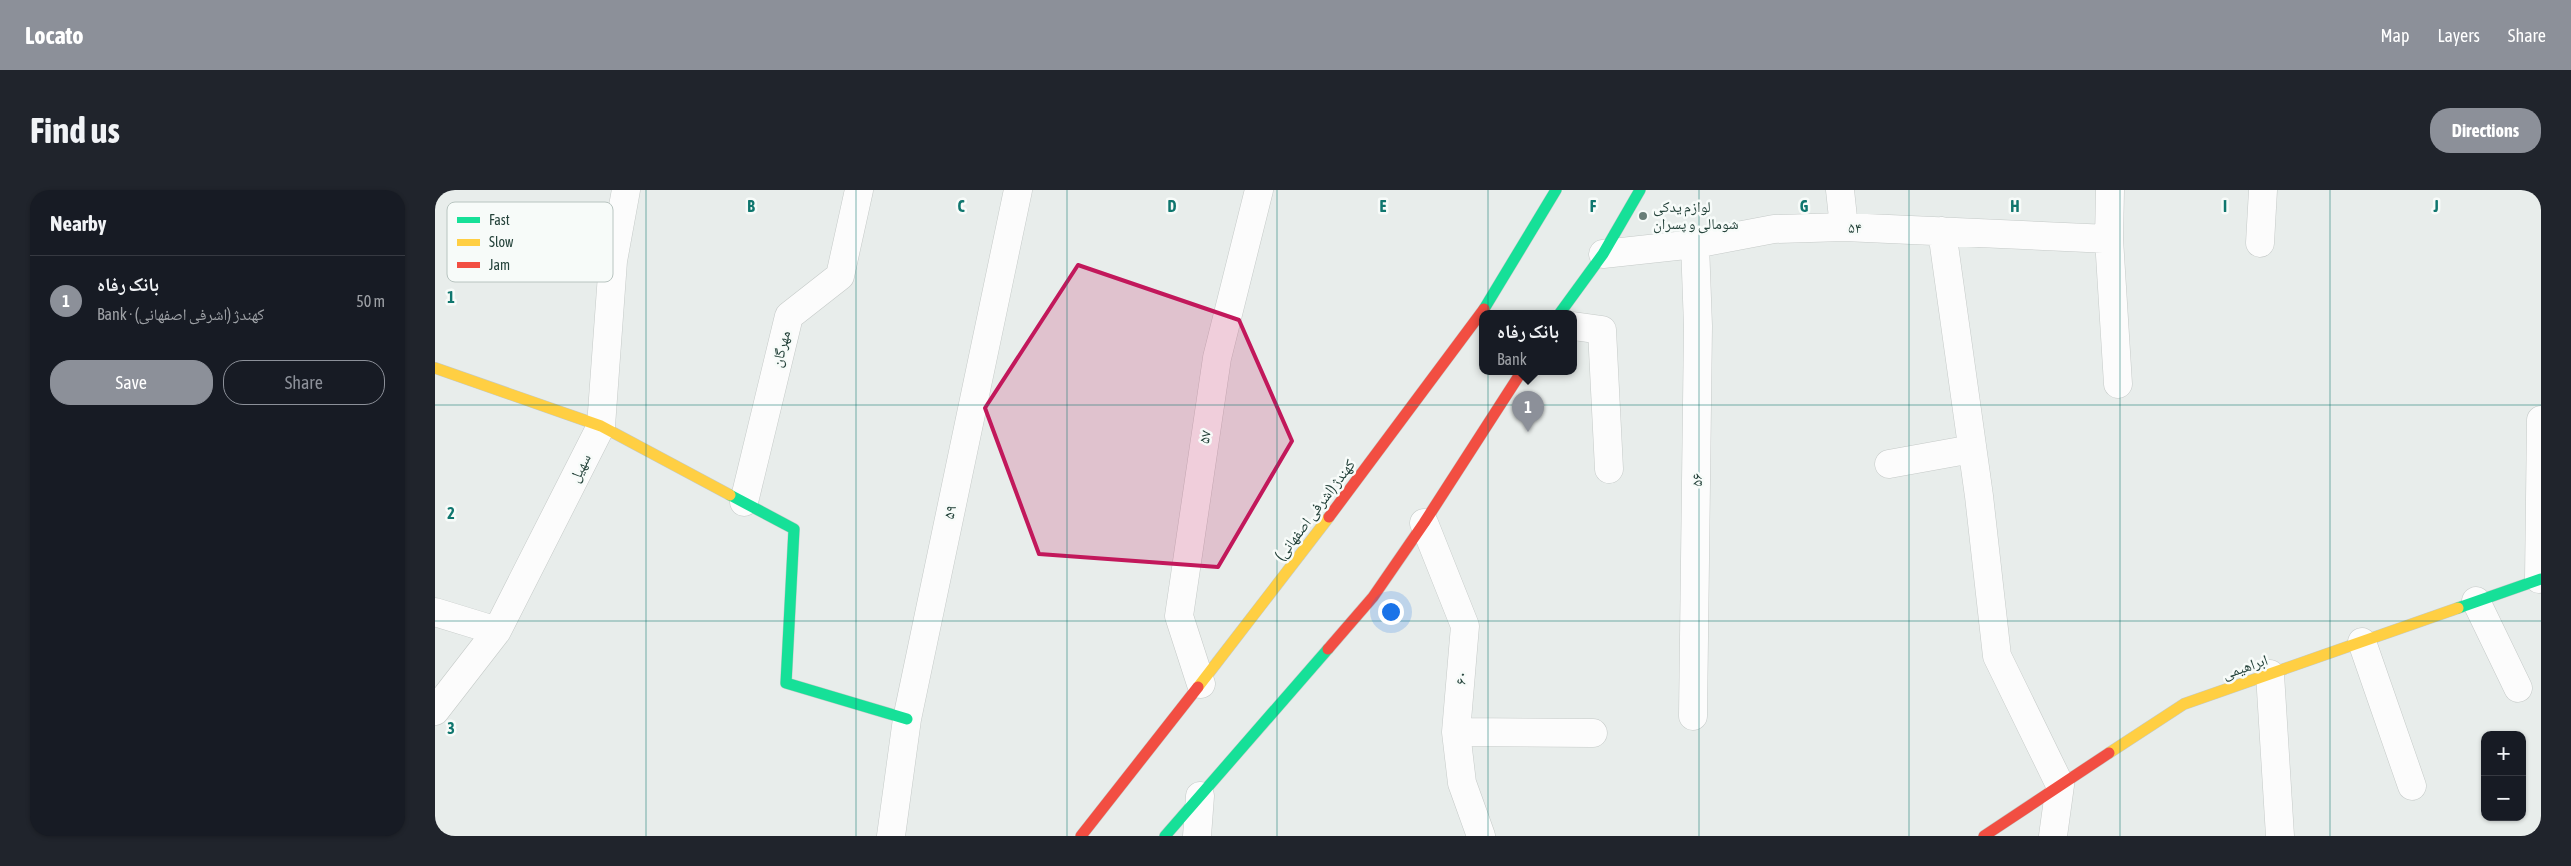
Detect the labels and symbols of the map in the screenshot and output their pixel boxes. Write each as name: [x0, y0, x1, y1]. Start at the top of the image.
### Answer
text: B: [747, 197, 755, 215]
text: C: [957, 197, 965, 215]
text: D: [1168, 197, 1177, 215]
text: E: [1380, 197, 1387, 215]
text: F: [1590, 197, 1597, 215]
text: G: [1800, 197, 1809, 215]
text: H: [2010, 197, 2020, 215]
text: I: [2223, 197, 2227, 215]
text: J: [2432, 197, 2439, 215]
place label: لوازم یدکی شومالی و پسران: [1653, 198, 1739, 234]
legend: [447, 202, 613, 282]
marker: لوازم یدکی شومالی و پسران: [1637, 210, 1649, 222]
text: Fast: [489, 212, 510, 228]
street label: ۵۴: [1848, 219, 1862, 236]
text: Slow: [489, 234, 514, 250]
text: Jam: [489, 257, 510, 273]
text: 1: [447, 288, 455, 306]
street label: مهرگان: [768, 329, 795, 370]
pin: 1: [1512, 391, 1544, 432]
street label: ۵۷: [1195, 429, 1214, 445]
street label: سهیل: [565, 451, 596, 486]
street label: کهندژ (اشرفی اصفهانی): [1271, 456, 1360, 565]
street label: ۵۶: [1688, 473, 1705, 487]
street label: ۵۹: [940, 503, 959, 520]
text: 2: [447, 504, 455, 522]
your location: [1378, 599, 1404, 625]
street label: ابراهیمی: [2220, 651, 2270, 684]
street label: ۶۰: [1451, 670, 1470, 685]
text: 3: [447, 719, 455, 737]

